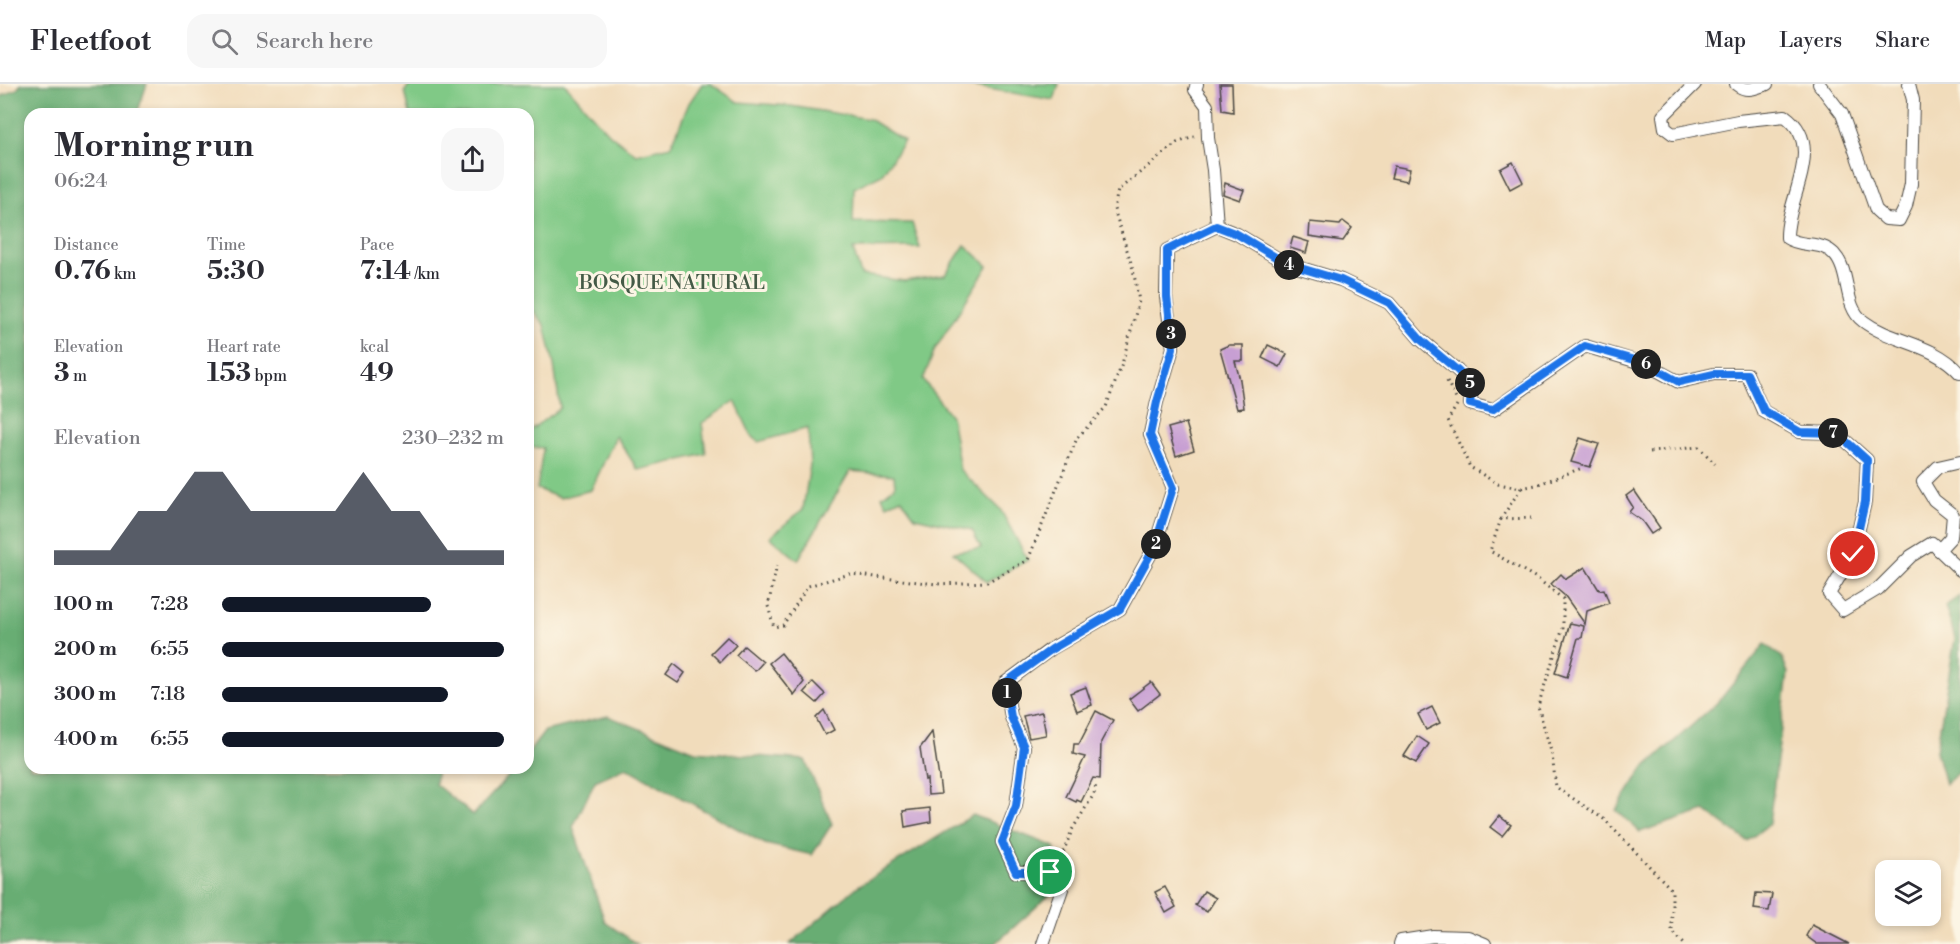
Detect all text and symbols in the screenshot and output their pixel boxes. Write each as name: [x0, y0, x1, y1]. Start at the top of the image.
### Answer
search box: [187, 14, 607, 68]
text: Fleetfoot: [30, 24, 151, 59]
icon: search: [208, 25, 241, 58]
text: Search here: [256, 28, 373, 55]
text: Map: [1705, 28, 1746, 54]
text: Layers: [1779, 28, 1842, 54]
text: Share: [1875, 28, 1930, 54]
text: Morning run: [54, 126, 254, 167]
button: share: [441, 128, 504, 191]
text: 06:24: [54, 169, 107, 194]
text: Distance: [54, 235, 119, 255]
text: Time: [207, 235, 246, 255]
text: Pace: [360, 235, 394, 255]
pin: 4: [1274, 250, 1304, 280]
text: 0.76: [54, 255, 111, 287]
text: 5:30: [207, 255, 265, 287]
text: 7:14: [360, 255, 411, 287]
text: 4: [1284, 255, 1294, 275]
text: km: [111, 264, 136, 284]
text: /km: [411, 264, 440, 284]
park label: BOSQUE NATURAL: [578, 271, 765, 296]
pin: 3: [1156, 319, 1186, 349]
text: 3: [1166, 324, 1176, 344]
text: Elevation: [54, 337, 123, 357]
text: Heart rate: [207, 337, 281, 357]
text: kcal: [360, 337, 389, 357]
pin: 6: [1631, 349, 1661, 379]
text: 6: [1641, 354, 1651, 374]
text: 3: [54, 357, 70, 389]
text: 153: [207, 357, 251, 389]
text: 49: [360, 357, 394, 389]
text: m: [70, 366, 87, 386]
text: bpm: [251, 366, 287, 386]
pin: 5: [1455, 368, 1485, 398]
text: 5: [1465, 373, 1475, 393]
pin: 7: [1818, 418, 1848, 448]
text: 7: [1828, 423, 1838, 443]
text: Elevation: [54, 426, 141, 451]
text: 230–232 m: [402, 426, 504, 451]
pin: [1827, 528, 1878, 579]
pin: 2: [1141, 529, 1171, 559]
text: 2: [1151, 534, 1161, 554]
icon: check: [1836, 537, 1869, 570]
text: 100 m: [54, 592, 113, 617]
text: 7:28: [150, 592, 189, 617]
text: 200 m: [54, 637, 117, 662]
text: 6:55: [150, 637, 189, 662]
pin: 1: [992, 678, 1022, 708]
text: 300 m: [54, 682, 117, 707]
text: 7:18: [150, 682, 185, 707]
text: 1: [1003, 683, 1011, 703]
text: 400 m: [54, 727, 118, 752]
text: 6:55: [150, 727, 189, 752]
pin: [1024, 846, 1075, 897]
icon: arrive: [1033, 855, 1066, 888]
map controls: [1875, 860, 1941, 926]
button: layers: [1875, 860, 1941, 926]

